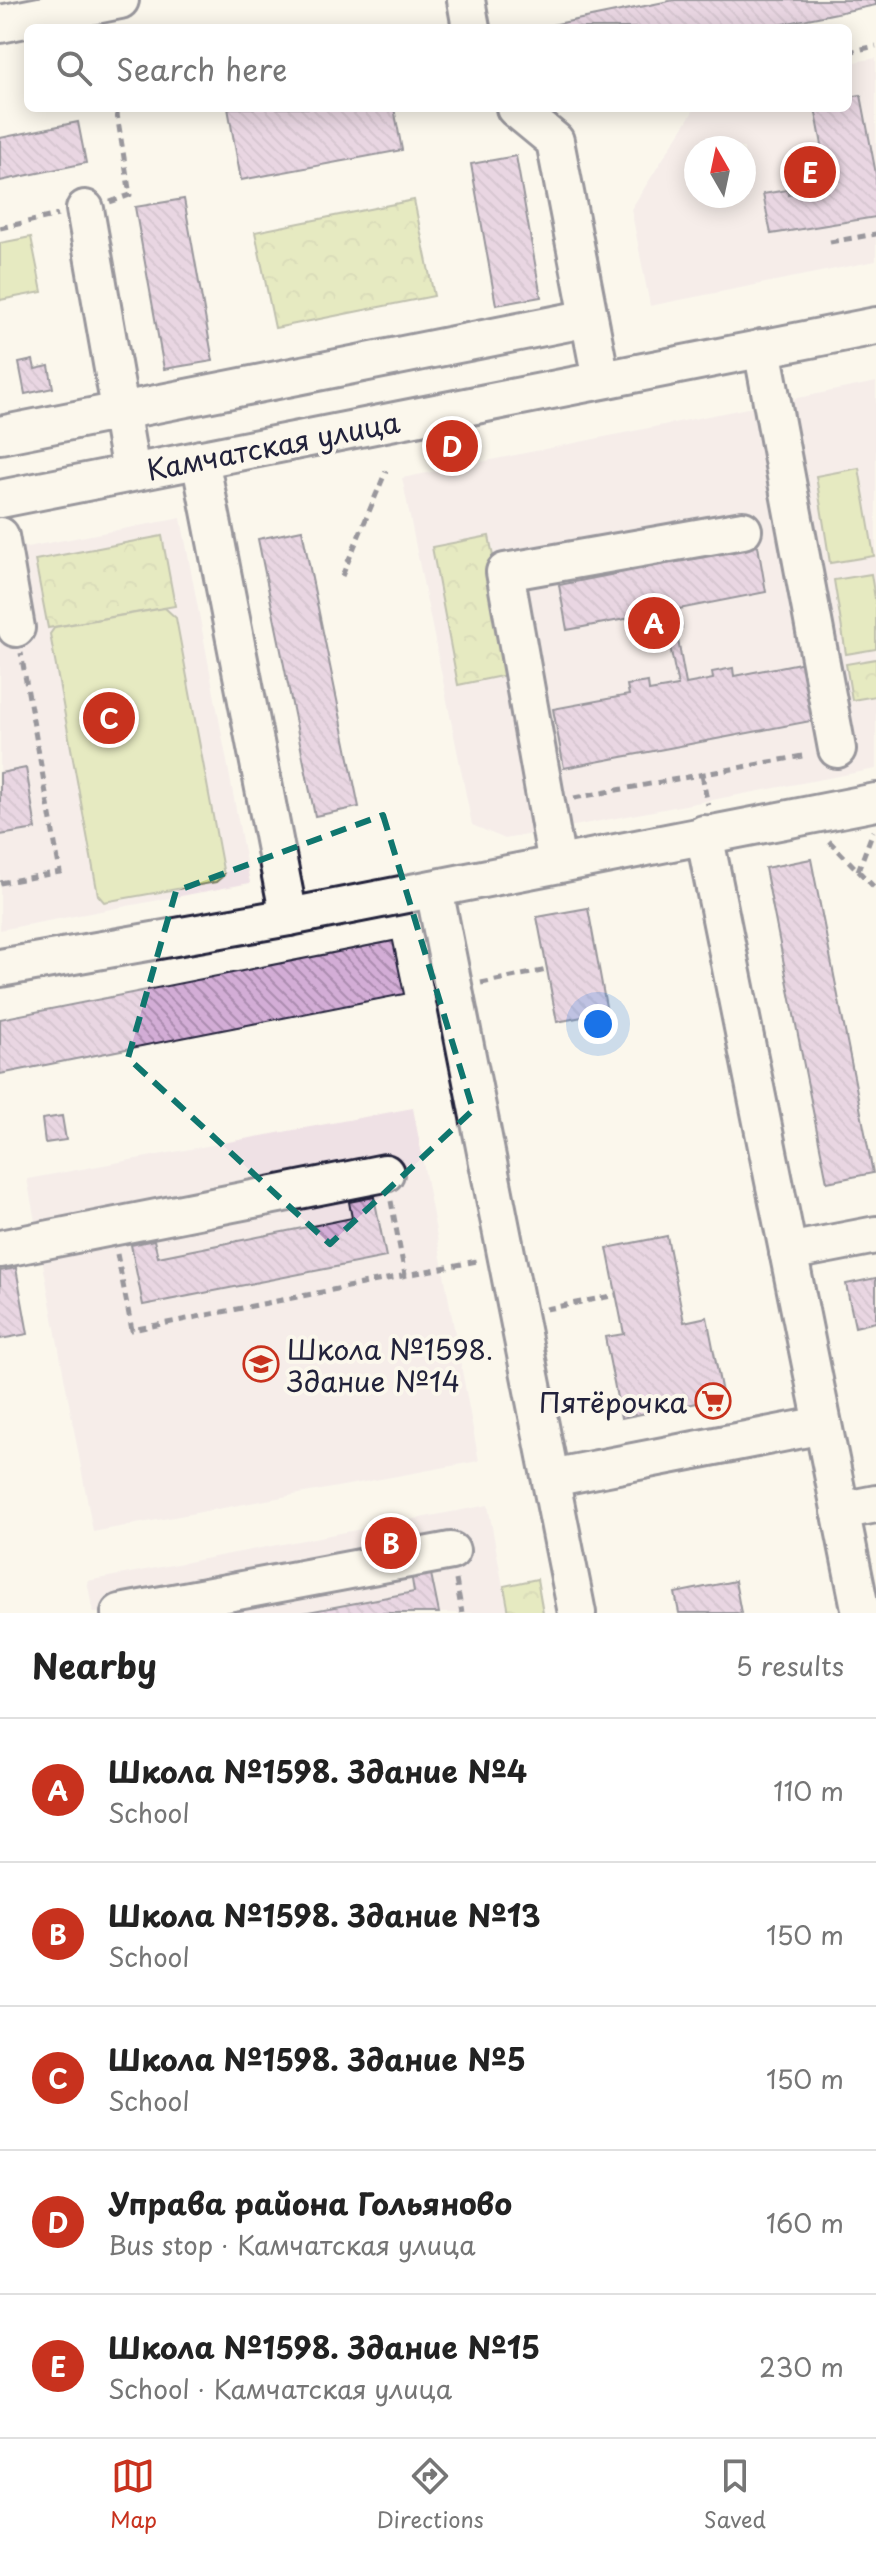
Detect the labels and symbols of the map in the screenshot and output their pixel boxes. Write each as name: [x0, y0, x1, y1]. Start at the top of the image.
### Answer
north arrow: [684, 136, 756, 208]
pin: E: [784, 142, 836, 202]
street label: Камчатская улица: [143, 399, 404, 491]
pin: D: [426, 416, 478, 476]
pin: A: [628, 593, 680, 653]
pin: C: [83, 688, 135, 748]
your location: [578, 1004, 618, 1044]
place label: Школа №1598. Здание №14: [287, 1327, 493, 1402]
school or university icon: Школа №1598. Здание №14: [242, 1345, 280, 1383]
place label: Пятёрочка: [539, 1380, 687, 1423]
supermarket icon: Пятёрочка: [694, 1382, 732, 1420]
pin: B: [365, 1513, 417, 1573]

